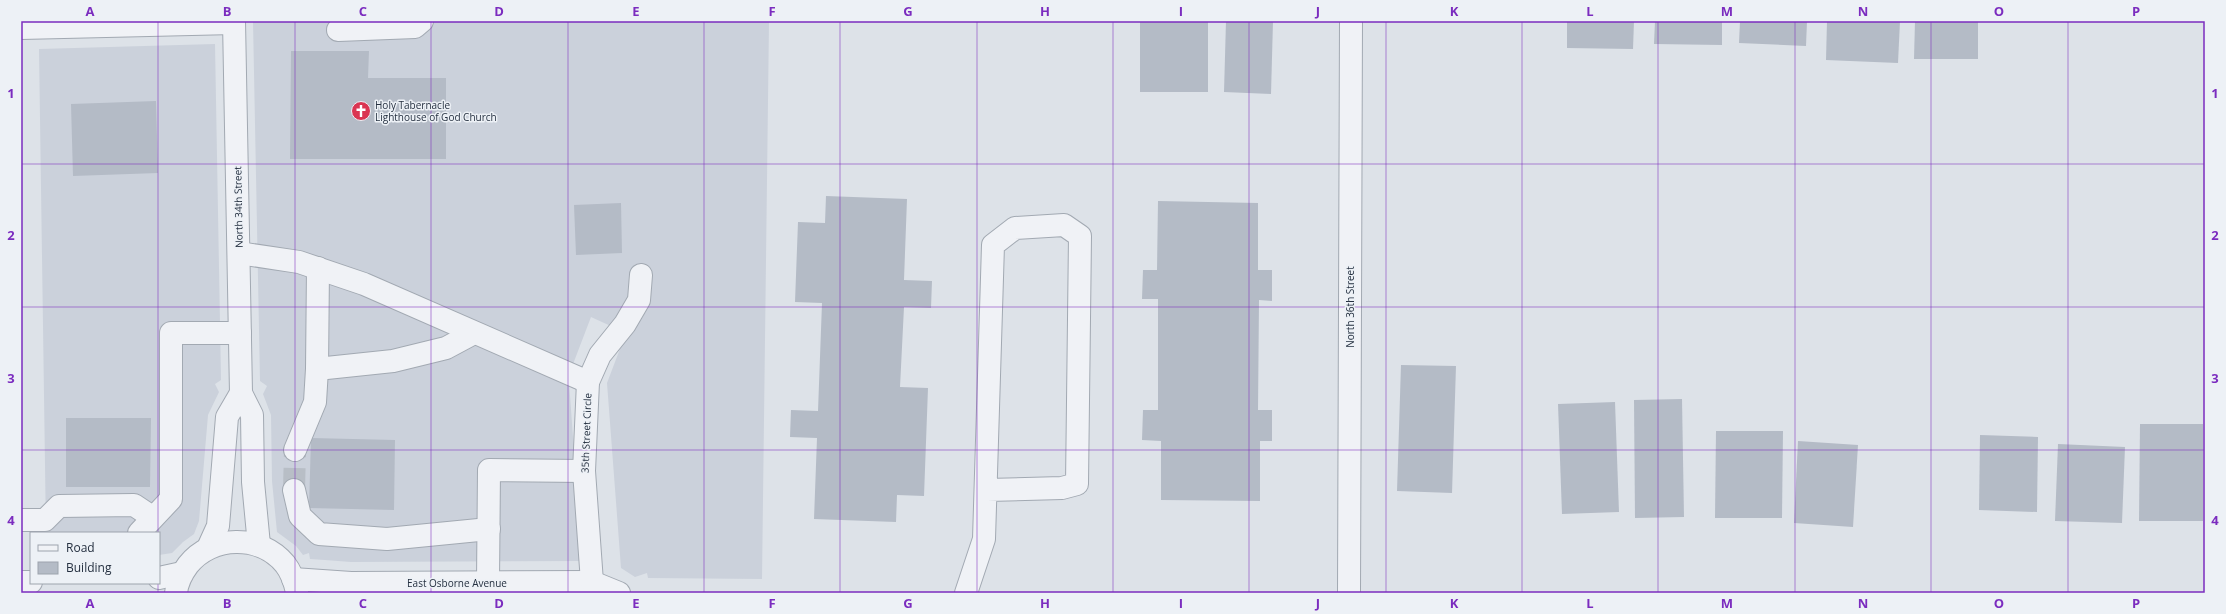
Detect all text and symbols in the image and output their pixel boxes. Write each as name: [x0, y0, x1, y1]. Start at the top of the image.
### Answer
text: A: [86, 2, 95, 20]
text: B: [223, 2, 232, 20]
text: C: [359, 2, 367, 20]
text: D: [494, 2, 504, 20]
text: E: [632, 2, 640, 20]
text: F: [768, 2, 776, 20]
text: G: [903, 2, 913, 20]
text: H: [1040, 2, 1050, 20]
text: I: [1179, 2, 1183, 20]
text: J: [1315, 2, 1320, 20]
text: K: [1450, 2, 1459, 20]
text: L: [1586, 2, 1594, 20]
text: M: [1721, 2, 1733, 20]
text: N: [1858, 2, 1868, 20]
text: O: [1994, 2, 2004, 20]
text: P: [2132, 2, 2140, 20]
text: 1: [7, 84, 15, 102]
text: 1: [2211, 84, 2219, 102]
place label: Holy Tabernacle Lighthouse of God Church: [375, 98, 497, 124]
church icon: Holy Tabernacle Lighthouse of God Church: [350, 100, 372, 122]
street label: North 34th Street: [230, 166, 246, 248]
text: 2: [7, 226, 15, 244]
text: 2: [2211, 226, 2219, 244]
street label: North 36th Street: [1343, 266, 1357, 348]
text: 3: [7, 369, 15, 387]
text: 3: [2211, 369, 2219, 387]
street label: 35th Street Circle: [578, 392, 594, 473]
text: 4: [7, 511, 15, 529]
text: 4: [2211, 511, 2219, 529]
legend: [30, 532, 160, 584]
text: Road: [66, 539, 95, 556]
text: Building: [66, 559, 112, 576]
street label: East Osborne Avenue: [407, 576, 507, 590]
text: A: [86, 594, 95, 612]
text: B: [223, 594, 232, 612]
text: C: [359, 594, 367, 612]
text: D: [494, 594, 504, 612]
text: E: [632, 594, 640, 612]
text: F: [768, 594, 776, 612]
text: G: [903, 594, 913, 612]
text: H: [1040, 594, 1050, 612]
text: I: [1179, 594, 1183, 612]
text: J: [1315, 594, 1320, 612]
text: K: [1450, 594, 1459, 612]
text: L: [1586, 594, 1594, 612]
text: M: [1721, 594, 1733, 612]
text: N: [1858, 594, 1868, 612]
text: O: [1994, 594, 2004, 612]
text: P: [2132, 594, 2140, 612]

